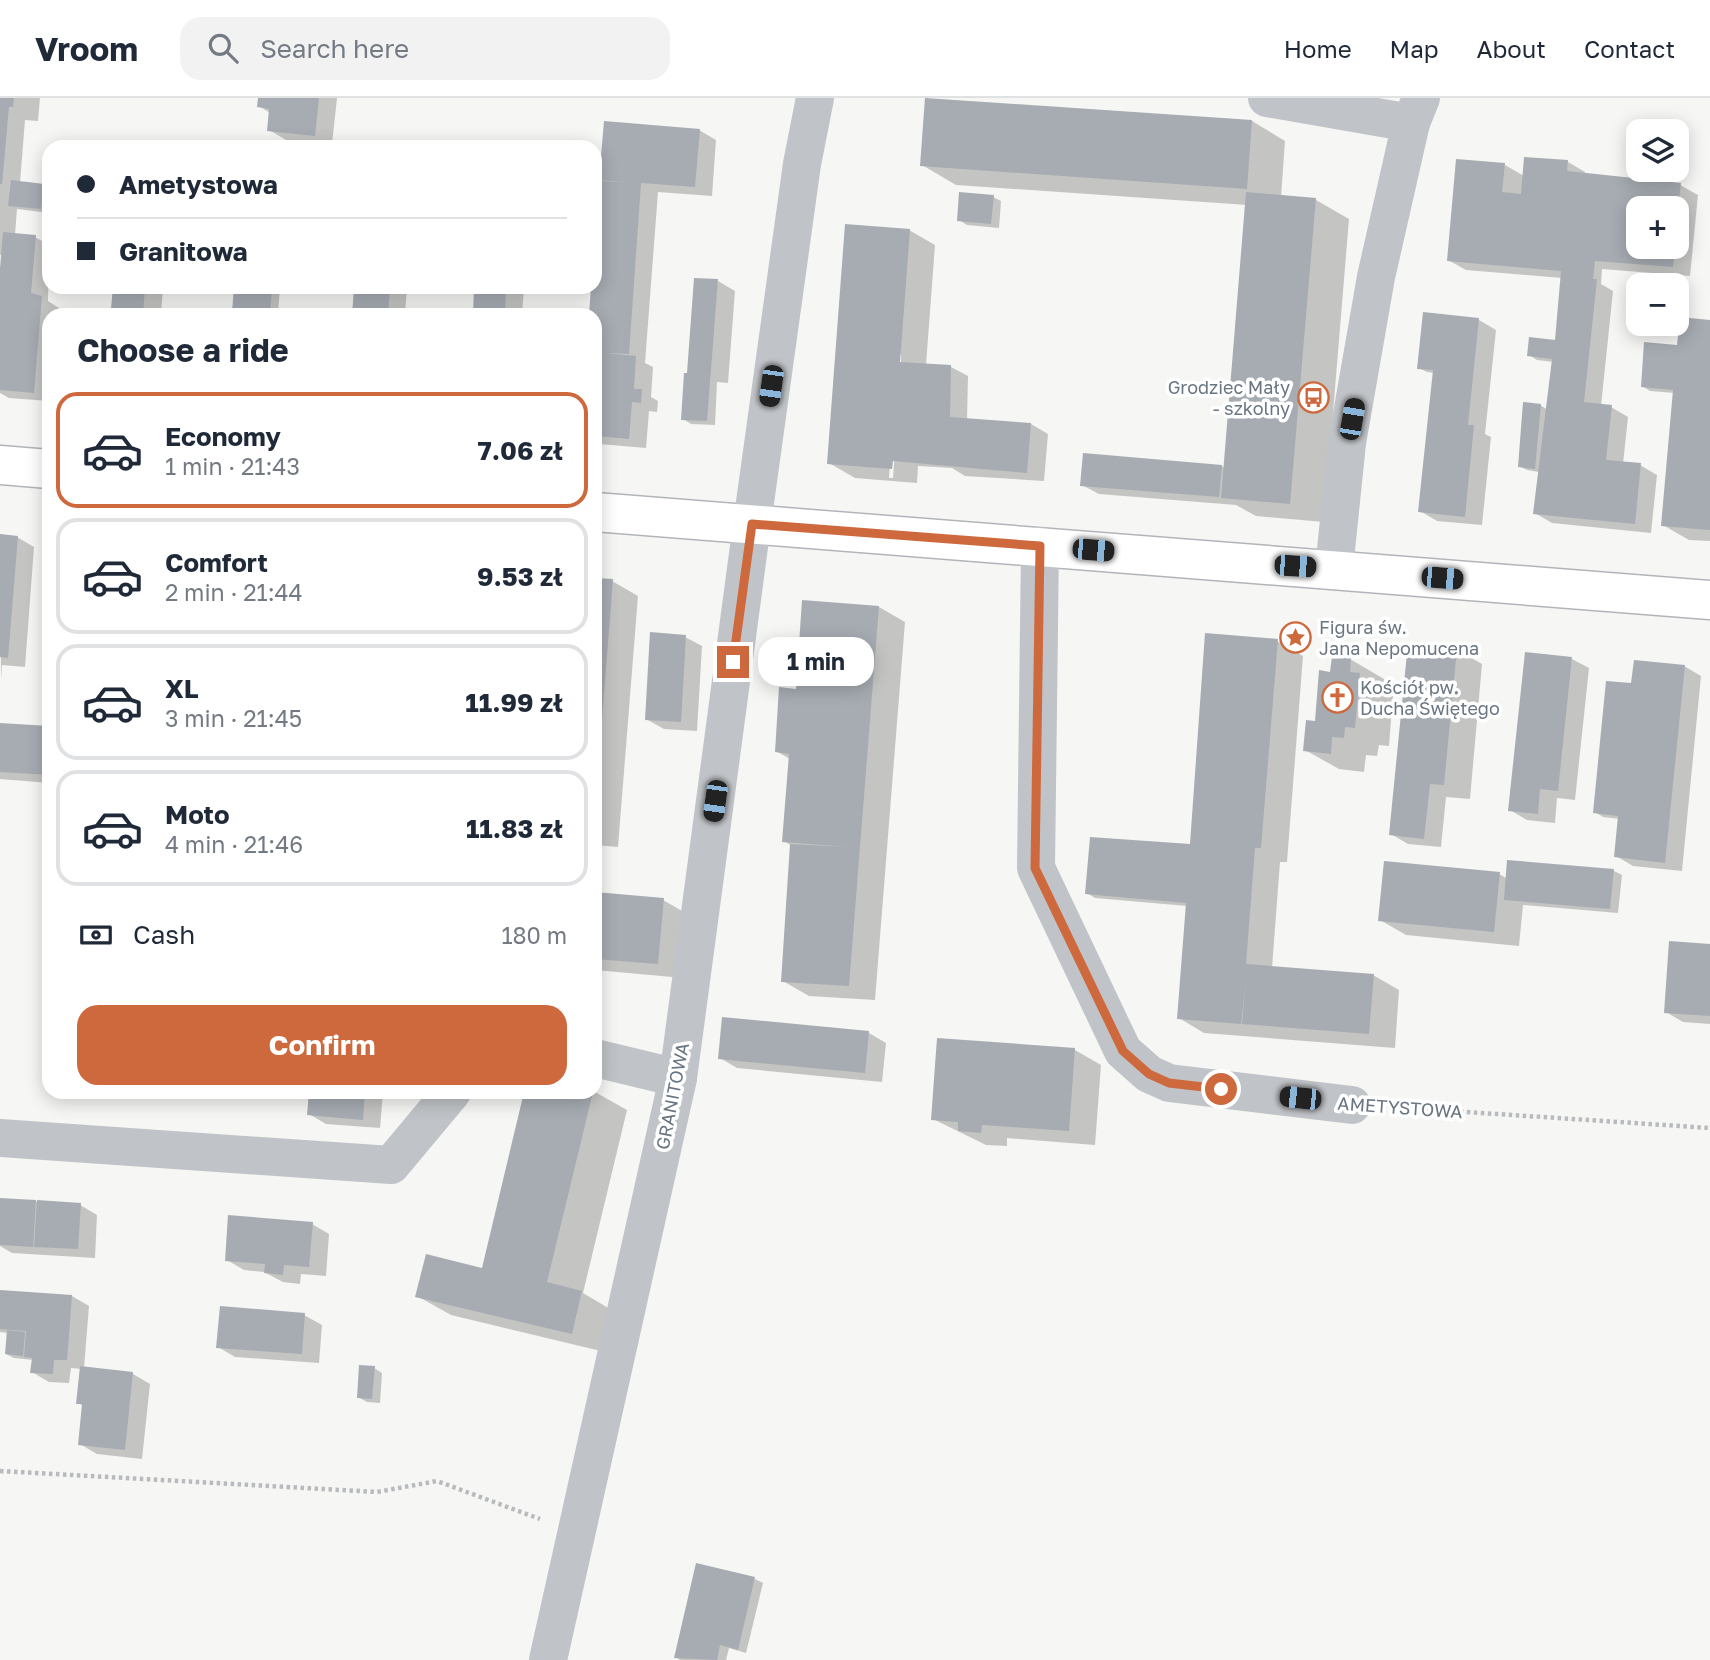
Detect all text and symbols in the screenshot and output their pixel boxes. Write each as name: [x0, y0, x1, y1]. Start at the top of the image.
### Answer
search box: [180, 17, 670, 80]
text: Vroom: [35, 29, 138, 68]
icon: search: [204, 29, 242, 67]
text: Search here: [260, 33, 409, 64]
text: Home: [1284, 34, 1352, 63]
text: Map: [1390, 34, 1439, 63]
text: About: [1477, 34, 1546, 63]
text: Contact: [1584, 34, 1675, 63]
map controls: [1626, 119, 1689, 336]
button: layers: [1626, 119, 1689, 182]
text: Ametystowa: [119, 169, 278, 200]
button: +: [1626, 196, 1689, 259]
text: Granitowa: [119, 236, 248, 267]
button: −: [1626, 273, 1689, 336]
text: Choose a ride: [77, 331, 289, 369]
car: [758, 364, 785, 408]
place label: Grodziec Mały - szkolny: [1168, 376, 1290, 419]
bus stop icon: Grodziec Mały - szkolny: [1296, 380, 1330, 414]
car: [1339, 396, 1366, 442]
icon: car: [81, 419, 144, 482]
text: Economy: [165, 421, 281, 452]
text: 7.06 zł: [478, 435, 563, 466]
text: 1 min · 21:43: [165, 452, 300, 480]
car: [1072, 538, 1115, 562]
icon: car: [81, 545, 144, 608]
text: Comfort: [165, 547, 268, 578]
car: [1274, 554, 1317, 578]
text: 9.53 zł: [477, 561, 563, 592]
car: [1421, 566, 1464, 590]
text: 2 min · 21:44: [165, 578, 303, 606]
place label: Figura św. Jana Nepomucena: [1319, 616, 1479, 659]
place icon: Figura św. Jana Nepomucena: [1279, 620, 1313, 654]
callout: 1 min: [758, 638, 873, 686]
route end: [717, 646, 749, 678]
text: 1 min: [787, 647, 845, 675]
icon: car: [81, 671, 144, 734]
text: XL: [165, 673, 199, 704]
place label: Kościół pw. Ducha Świętego: [1360, 676, 1500, 719]
church icon: Kościół pw. Ducha Świętego: [1320, 680, 1354, 714]
text: 11.99 zł: [465, 687, 563, 718]
text: 3 min · 21:45: [165, 704, 302, 732]
car: [702, 779, 729, 823]
icon: car: [81, 797, 144, 860]
text: Moto: [165, 799, 230, 830]
text: 11.83 zł: [466, 813, 563, 844]
text: 4 min · 21:46: [165, 830, 303, 858]
icon: cash: [77, 916, 115, 954]
text: Cash: [133, 919, 195, 950]
text: 180 m: [501, 921, 567, 949]
button: Confirm: [77, 1005, 567, 1085]
street label: GRANITOWA: [651, 1041, 693, 1151]
route start: [1205, 1073, 1237, 1105]
car: [1279, 1085, 1322, 1111]
street label: AMETYSTOWA: [1337, 1092, 1463, 1122]

